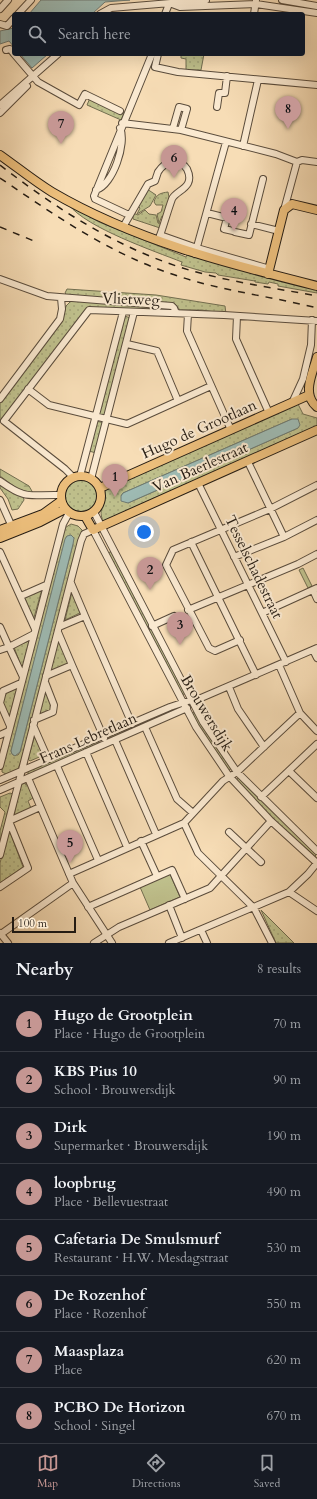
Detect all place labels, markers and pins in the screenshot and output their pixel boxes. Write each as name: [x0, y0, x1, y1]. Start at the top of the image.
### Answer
pin: 8: [275, 96, 301, 129]
pin: 7: [48, 111, 74, 144]
pin: 6: [161, 145, 187, 178]
pin: 4: [221, 198, 247, 231]
pin: 1: [102, 464, 128, 497]
pin: 2: [137, 557, 163, 590]
pin: 3: [167, 612, 193, 645]
pin: 5: [57, 830, 83, 863]

